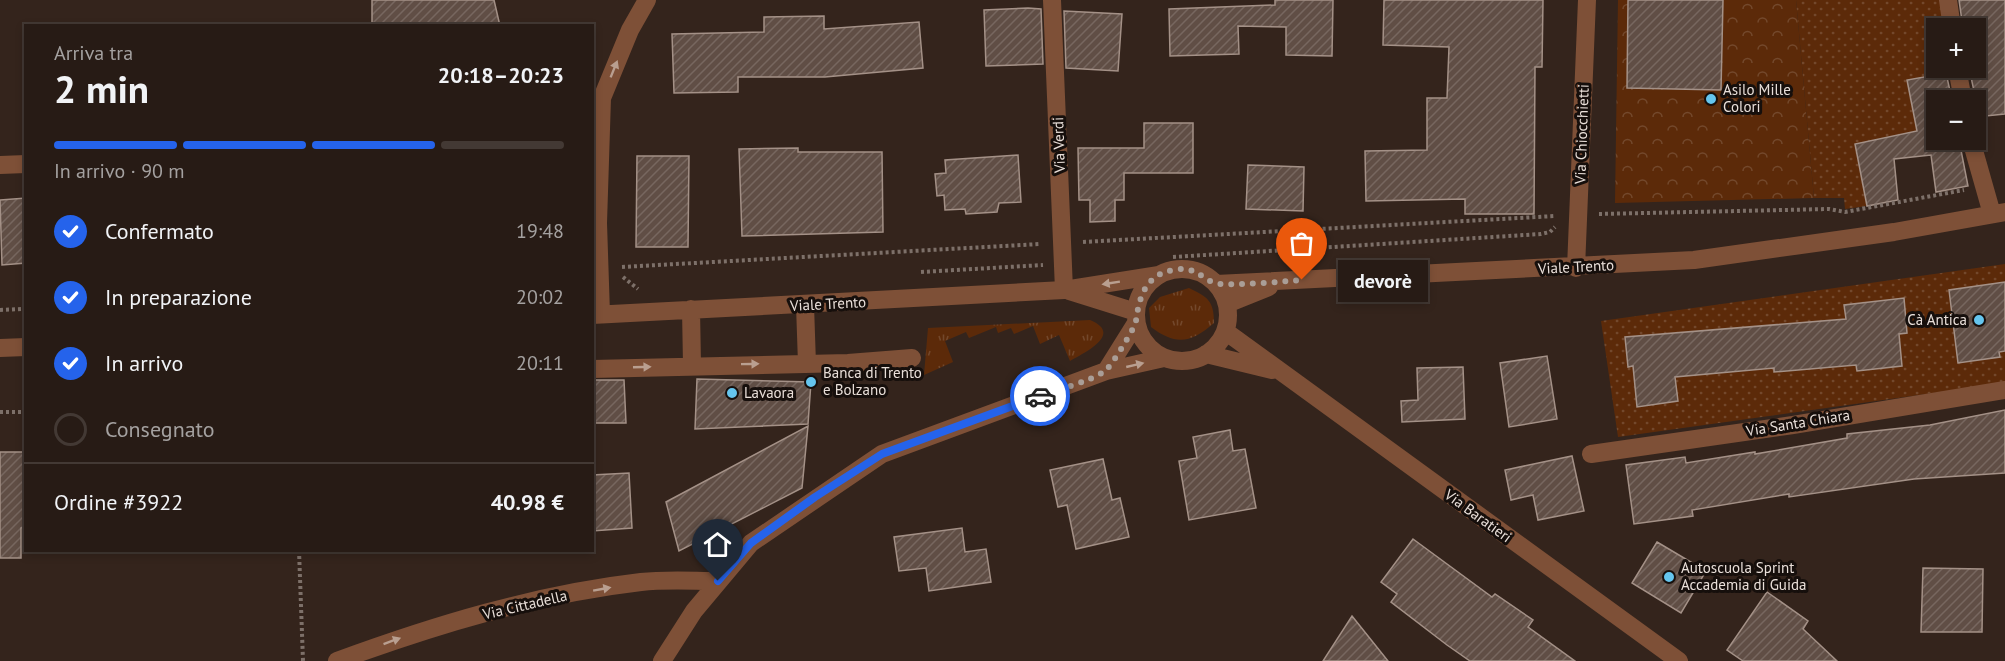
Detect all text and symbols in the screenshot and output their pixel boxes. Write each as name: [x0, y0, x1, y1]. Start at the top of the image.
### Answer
map controls: [1926, 18, 1986, 150]
button: +: [1926, 18, 1986, 78]
text: Arriva tra: [54, 40, 133, 66]
one-way arrow: [609, 60, 619, 78]
text: 20:18–20:23: [438, 61, 564, 89]
text: 2 min: [54, 63, 149, 114]
place label: Asilo Mille Colori: [1723, 80, 1791, 116]
street label: Via Chiocchietti: [1570, 84, 1593, 185]
button: −: [1926, 90, 1986, 150]
marker: Asilo Mille Colori: [1704, 92, 1718, 106]
street label: Via Verdi: [1048, 117, 1069, 174]
text: In arrivo · 90 m: [54, 158, 185, 184]
icon: check: [54, 215, 87, 248]
text: Confermato: [105, 217, 214, 245]
text: 19:48: [516, 218, 564, 244]
pin: [1276, 218, 1327, 280]
icon: bag: [1285, 227, 1318, 260]
street label: Viale Trento: [1536, 255, 1614, 278]
callout: devorè: [1338, 259, 1428, 301]
text: devorè: [1354, 268, 1412, 294]
one-way arrow: [1102, 278, 1121, 287]
icon: check: [54, 281, 87, 314]
text: In preparazione: [105, 283, 252, 311]
text: 20:02: [516, 284, 564, 310]
street label: Viale Trento: [788, 292, 866, 315]
place label: Cà Antica: [1907, 310, 1967, 329]
marker: Cà Antica: [1972, 313, 1986, 327]
icon: check: [54, 347, 87, 380]
text: In arrivo: [105, 349, 183, 377]
text: 20:11: [516, 350, 564, 376]
one-way arrow: [741, 359, 760, 369]
one-way arrow: [1126, 359, 1144, 369]
one-way arrow: [633, 362, 652, 371]
place label: Banca di Trento e Bolzano: [823, 363, 922, 399]
courier: [1010, 366, 1070, 426]
marker: Banca di Trento e Bolzano: [804, 375, 818, 389]
icon: car: [1024, 380, 1057, 413]
place label: Lavaora: [744, 383, 794, 402]
marker: Lavaora: [725, 386, 739, 400]
street label: Via Santa Chiara: [1744, 405, 1851, 440]
text: Consegnato: [105, 415, 215, 443]
street label: Via Baratieri: [1440, 484, 1516, 546]
text: Ordine #3922: [54, 488, 183, 516]
text: 40.98 €: [491, 488, 564, 516]
pin: [692, 519, 743, 581]
icon: home: [701, 528, 734, 561]
place label: Autoscuola Sprint Accademia di Guida: [1681, 558, 1806, 594]
marker: Autoscuola Sprint Accademia di Guida: [1662, 570, 1676, 584]
one-way arrow: [592, 584, 611, 593]
street label: Via Cittadella: [480, 586, 569, 624]
one-way arrow: [383, 635, 401, 645]

